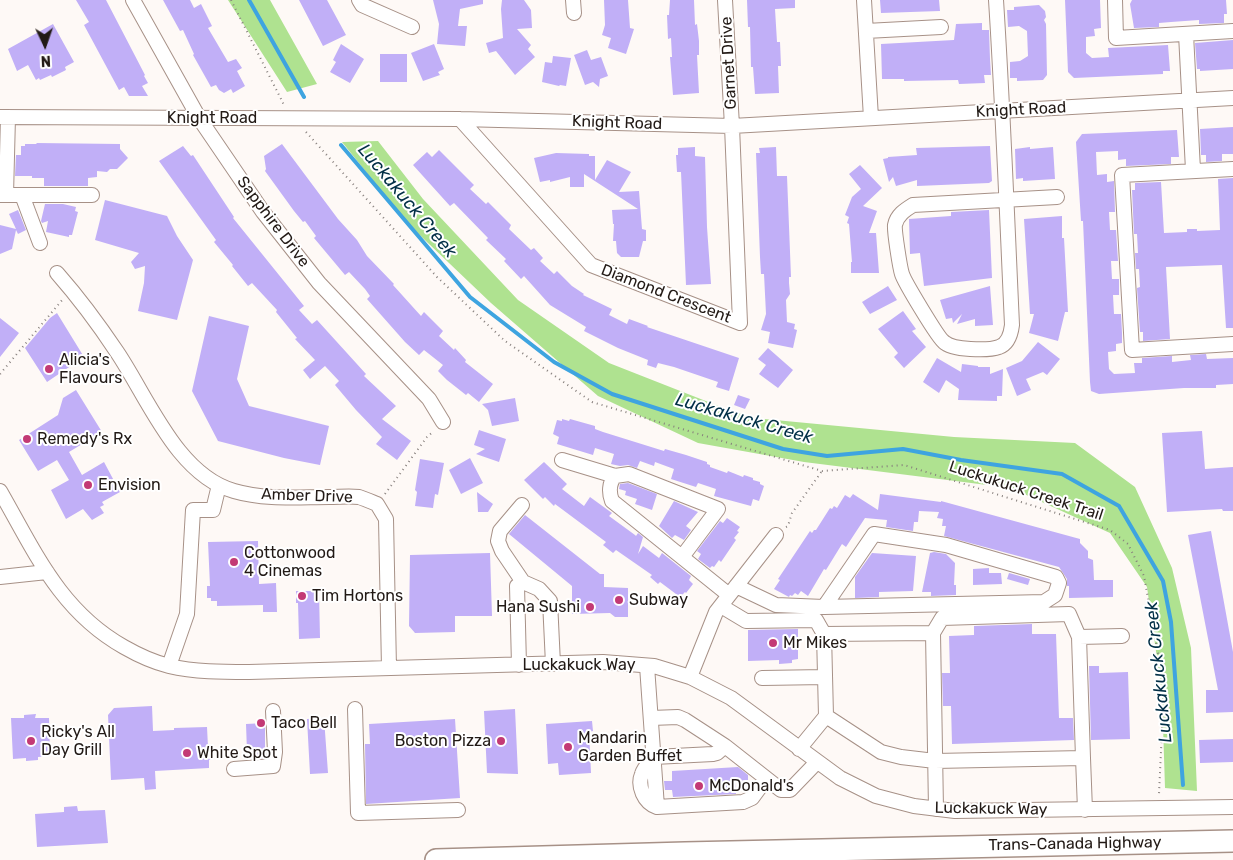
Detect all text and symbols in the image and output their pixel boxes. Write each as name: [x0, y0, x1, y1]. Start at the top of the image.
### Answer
street label: Garnet Drive: [717, 16, 741, 110]
north arrow: [20, 20, 70, 70]
text: N: [40, 52, 51, 69]
street label: Knight Road: [975, 98, 1067, 122]
street label: Knight Road: [167, 108, 257, 128]
street label: Knight Road: [571, 112, 663, 134]
water label: Luckakuck Creek: [353, 140, 461, 262]
street label: Sapphire Drive: [233, 173, 313, 271]
street label: Diamond Crescent: [598, 260, 734, 328]
place label: Alicia's Flavours: [59, 350, 123, 388]
marker: Alicia's Flavours: [43, 363, 55, 375]
water label: Luckakuck Creek: [673, 389, 815, 449]
place label: Remedy's Rx: [37, 429, 132, 449]
marker: Remedy's Rx: [21, 433, 33, 445]
street label: Luckukuck Creek Trail: [946, 457, 1106, 525]
place label: Envision: [98, 475, 161, 495]
marker: Envision: [82, 479, 94, 491]
street label: Amber Drive: [261, 485, 353, 507]
place label: Cottonwood 4 Cinemas: [244, 543, 336, 581]
marker: Cottonwood 4 Cinemas: [228, 556, 240, 568]
place label: Tim Hortons: [312, 586, 403, 606]
marker: Tim Hortons: [296, 590, 308, 602]
place label: Subway: [629, 590, 688, 610]
marker: Subway: [613, 594, 625, 606]
place label: Hana Sushi: [496, 597, 580, 617]
water label: Luckakuck Creek: [1141, 600, 1177, 744]
marker: Hana Sushi: [584, 601, 596, 613]
place label: Mr Mikes: [783, 633, 847, 653]
marker: Mr Mikes: [767, 637, 779, 649]
street label: Luckakuck Way: [523, 655, 635, 675]
place label: Taco Bell: [271, 713, 337, 733]
marker: Taco Bell: [255, 717, 267, 729]
place label: Ricky's All Day Grill: [41, 722, 115, 760]
place label: Mandarin Garden Buffet: [578, 728, 682, 766]
place label: Boston Pizza: [395, 731, 491, 751]
marker: Ricky's All Day Grill: [25, 735, 37, 747]
marker: Boston Pizza: [495, 735, 507, 747]
marker: Mandarin Garden Buffet: [562, 741, 574, 753]
place label: White Spot: [197, 743, 277, 763]
marker: White Spot: [181, 747, 193, 759]
place label: McDonald's: [709, 776, 794, 796]
marker: McDonald's: [693, 780, 705, 792]
street label: Luckakuck Way: [934, 798, 1048, 820]
street label: Trans-Canada Highway: [988, 833, 1162, 855]

